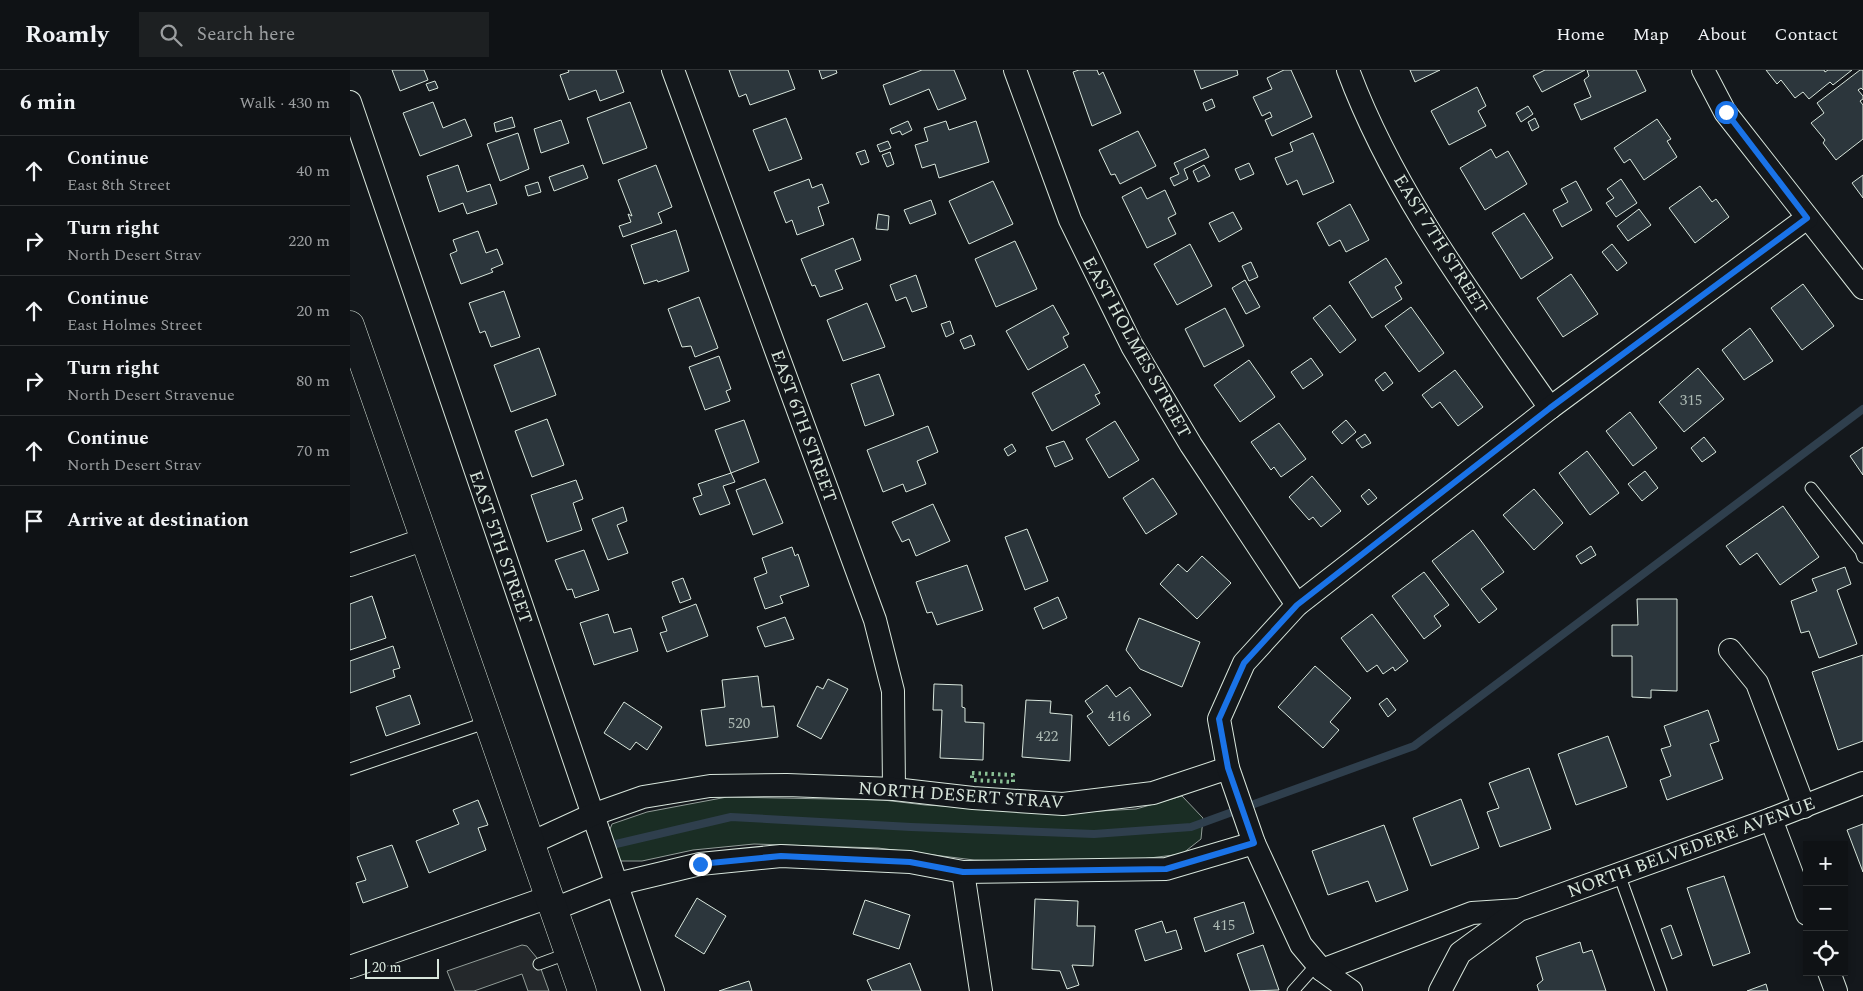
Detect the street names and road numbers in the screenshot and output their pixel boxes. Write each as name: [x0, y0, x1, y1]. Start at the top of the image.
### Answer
street label: EAST 7TH STREET: [1387, 169, 1495, 320]
street label: EAST HOLMES STREET: [1075, 251, 1198, 443]
street label: EAST 6TH STREET: [763, 346, 844, 506]
street label: EAST 5TH STREET: [462, 467, 539, 628]
street label: NORTH DESERT STRAV: [857, 775, 1065, 816]
street label: NORTH BELVEDERE AVENUE: [1563, 790, 1819, 905]

